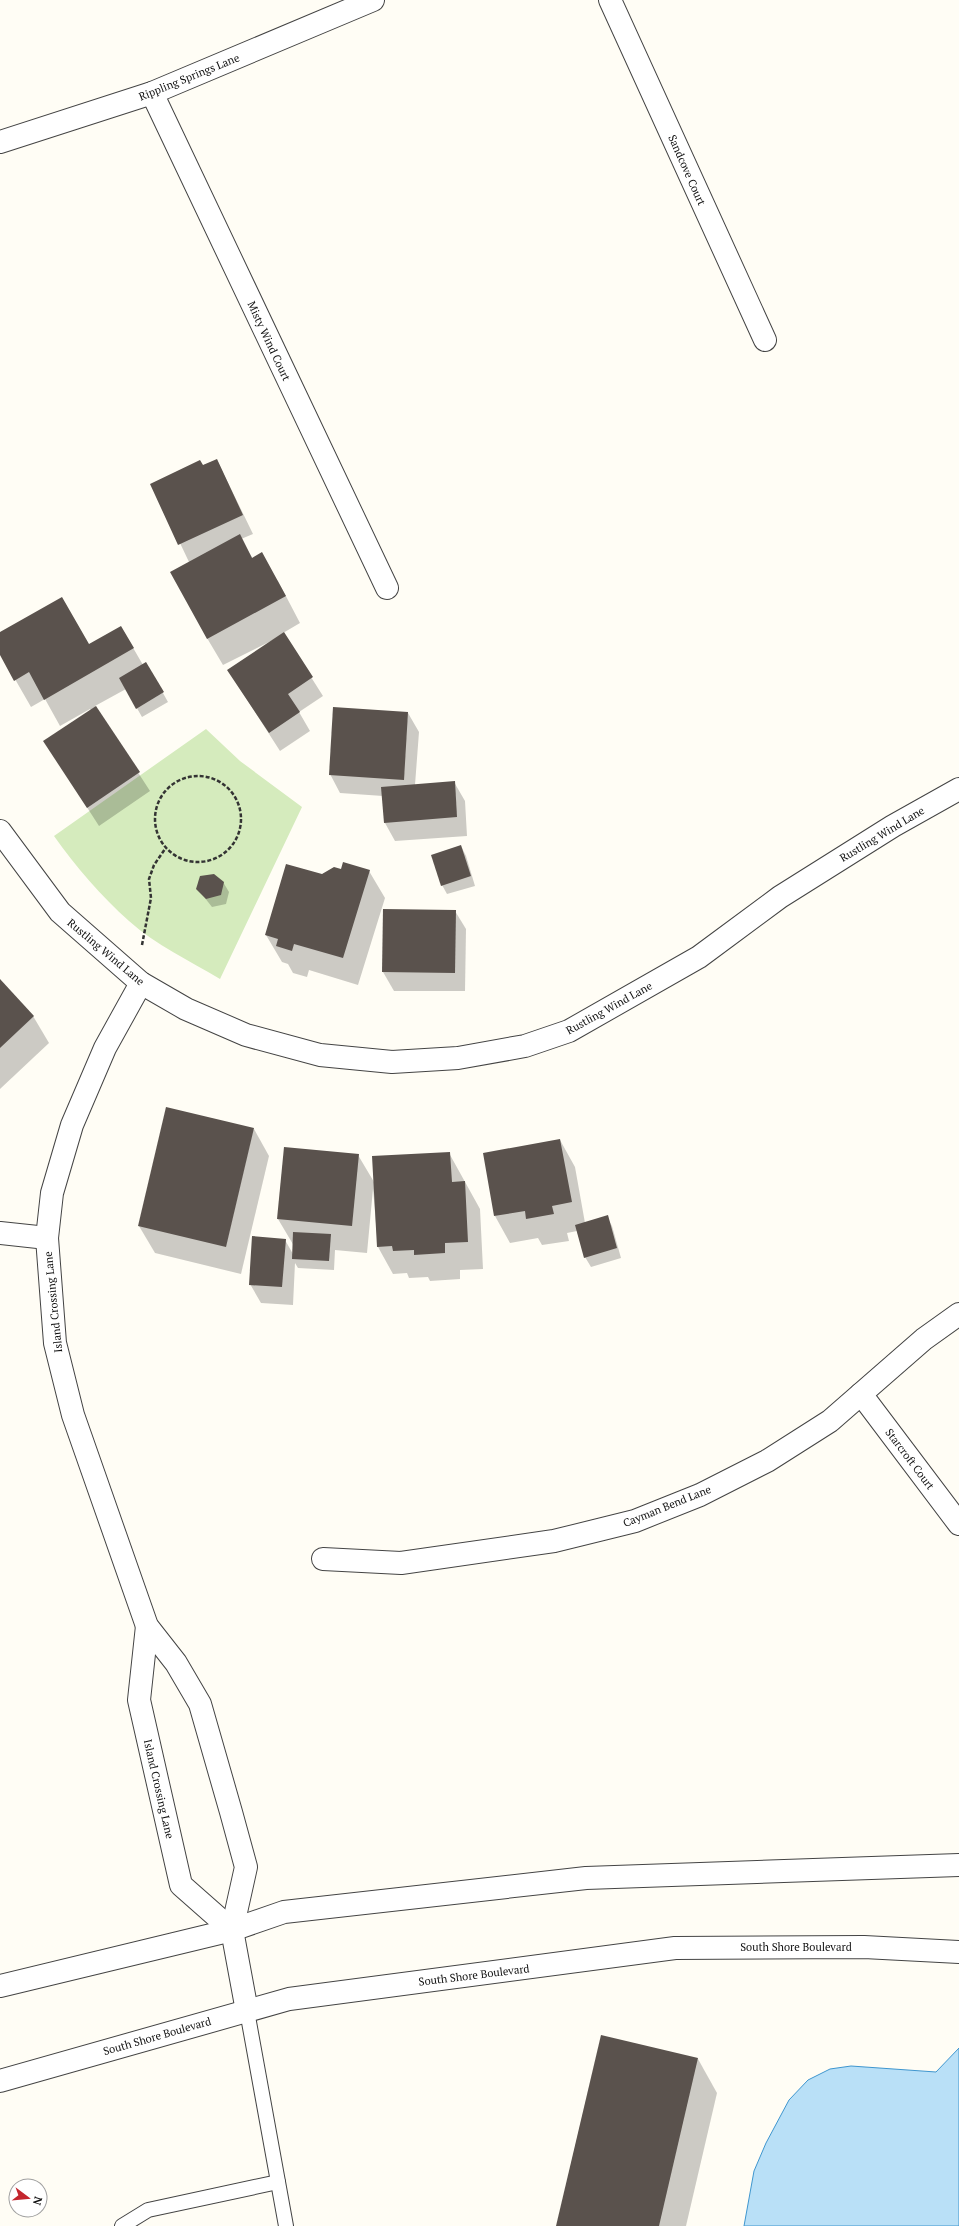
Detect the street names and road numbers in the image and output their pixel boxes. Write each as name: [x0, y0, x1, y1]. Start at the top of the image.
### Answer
street label: Rippling Springs Lane: [137, 50, 242, 104]
street label: Sandcove Court: [665, 132, 709, 208]
street label: Misty Wind Court: [244, 299, 294, 383]
street label: Rustling Wind Lane: [837, 803, 927, 865]
street label: Rustling Wind Lane: [65, 916, 148, 989]
street label: Rustling Wind Lane: [563, 978, 655, 1037]
street label: Island Crossing Lane: [41, 1250, 65, 1353]
street label: Starcroft Court: [882, 1426, 938, 1492]
street label: Cayman Bend Lane: [621, 1482, 713, 1530]
street label: Island Crossing Lane: [141, 1738, 177, 1841]
street label: South Shore Boulevard: [740, 1940, 852, 1954]
street label: South Shore Boulevard: [418, 1961, 530, 1989]
street label: South Shore Boulevard: [101, 2014, 213, 2058]

